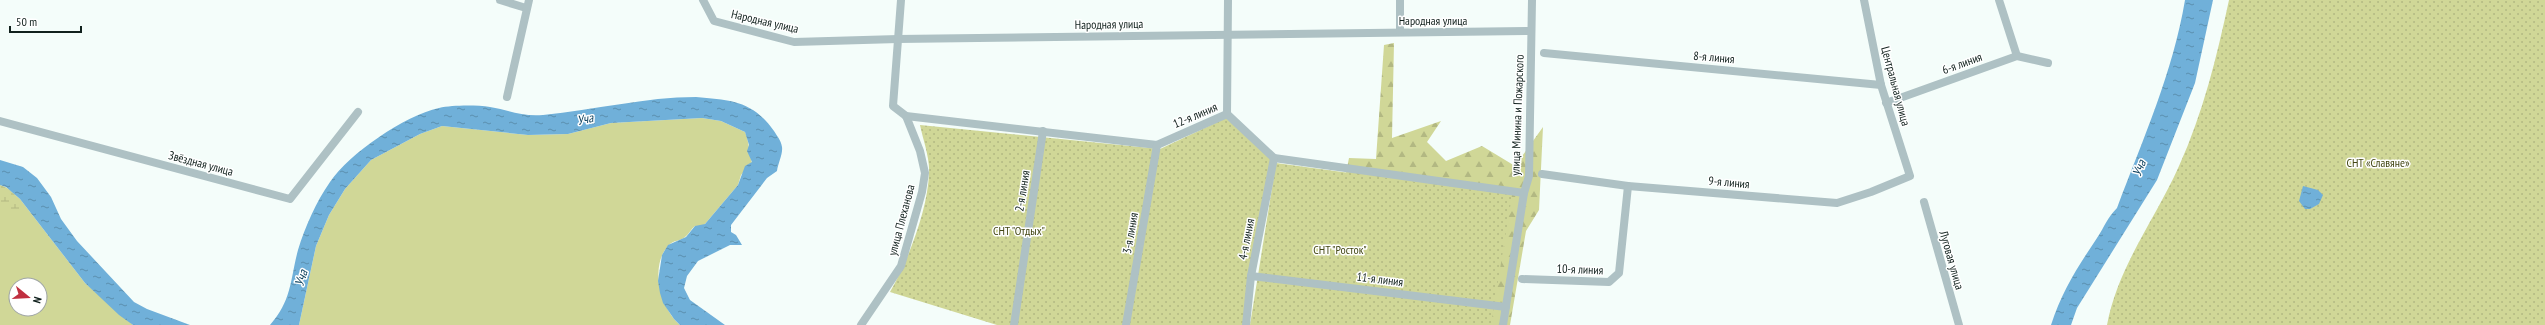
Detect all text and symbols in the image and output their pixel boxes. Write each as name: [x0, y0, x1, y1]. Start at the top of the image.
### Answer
street label: Народная улица: [730, 6, 800, 36]
scale bar: [10, 8, 81, 34]
street label: Народная улица: [1399, 13, 1468, 28]
text: 50 m: [16, 14, 37, 29]
street label: Народная улица: [1075, 16, 1144, 32]
street label: Центральная улица: [1878, 45, 1914, 128]
street label: 8-я линия: [1693, 48, 1736, 66]
street label: 6-я линия: [1940, 49, 1984, 77]
street label: улица Минина и Пожарского: [1507, 54, 1527, 176]
street label: 12-я линия: [1171, 99, 1220, 131]
water label: Уча: [575, 109, 595, 129]
street label: Звёздная улица: [167, 147, 235, 179]
park label: СНТ «Славяне»: [2346, 155, 2410, 170]
water label: Уча: [2128, 157, 2150, 179]
street label: 2-я линия: [1011, 169, 1033, 213]
street label: 9-я линия: [1708, 173, 1751, 191]
street label: улица Плеханова: [884, 183, 918, 257]
street label: 3-я линия: [1119, 211, 1141, 255]
street label: 4-я линия: [1235, 217, 1257, 261]
park label: СНТ "Отдых": [993, 223, 1045, 238]
street label: Луговая улица: [1936, 228, 1968, 291]
park label: СНТ "Росток": [1313, 242, 1367, 257]
street label: 10-я линия: [1556, 261, 1604, 277]
water label: Уча: [291, 267, 312, 288]
street label: 11-я линия: [1356, 269, 1404, 289]
north arrow: [8, 277, 48, 317]
text: N: [30, 295, 45, 305]

